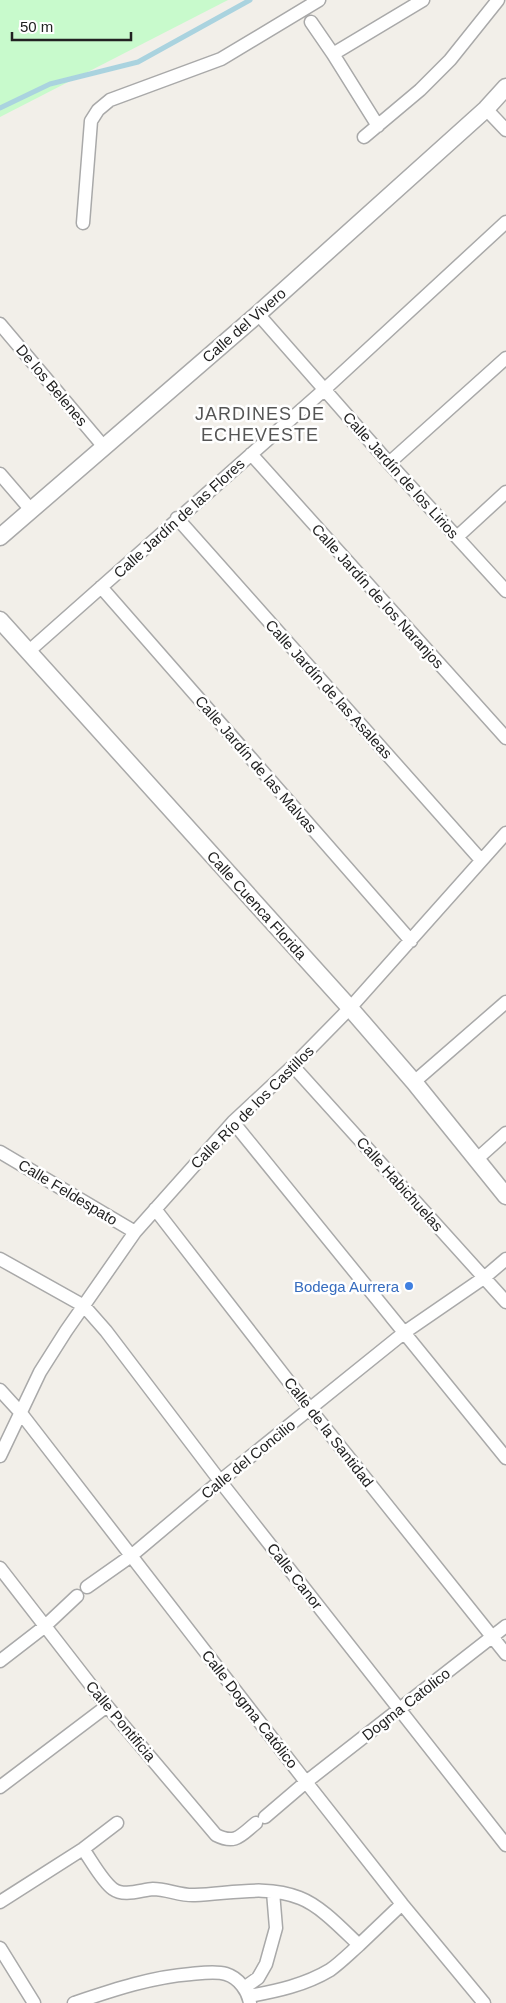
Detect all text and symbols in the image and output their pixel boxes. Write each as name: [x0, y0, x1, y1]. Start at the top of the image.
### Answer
scale bar: [12, 10, 131, 42]
text: 50 m: [20, 18, 53, 35]
street label: Calle del Vivero: [199, 284, 289, 366]
street label: De los Belenes: [13, 341, 91, 429]
district label: JARDINES DE ECHEVESTE: [195, 404, 325, 445]
street label: Calle Jardín de los Lirios: [340, 408, 462, 542]
street label: Calle Jardín de las Flores: [110, 455, 248, 581]
street label: Calle Jardín de los Naranjos: [309, 520, 447, 672]
street label: Calle Jardín de las Asaleas: [262, 616, 396, 762]
street label: Calle Jardín de las Malvas: [192, 692, 320, 836]
street label: Calle Cuenca Florida: [204, 847, 311, 963]
street label: Calle Río de los Castillos: [187, 1042, 317, 1172]
street label: Calle Habichuelas: [353, 1133, 447, 1235]
street label: Calle Feldespato: [15, 1156, 121, 1228]
place label: Bodega Aurrera: [294, 1278, 400, 1295]
marker: Bodega Aurrera: [403, 1280, 415, 1292]
street label: Calle de la Santidad: [281, 1374, 377, 1490]
street label: Calle del Concilio: [198, 1416, 298, 1502]
street label: Calle Canor: [264, 1540, 326, 1612]
street label: Calle Dogma Católico: [199, 1647, 301, 1771]
street label: Dogma Catolico: [359, 1664, 453, 1744]
street label: Calle Pontificia: [83, 1678, 160, 1765]

